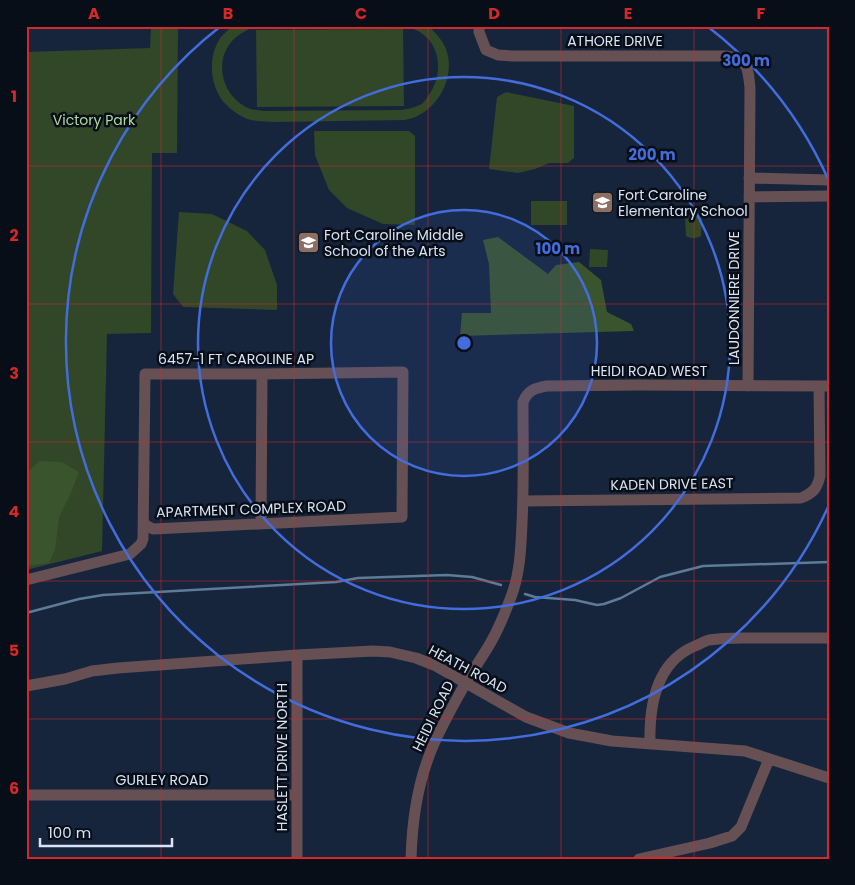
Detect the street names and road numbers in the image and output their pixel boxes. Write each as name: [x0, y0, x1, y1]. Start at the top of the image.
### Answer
street label: ATHORE DRIVE: [567, 31, 663, 51]
street label: LAUDONNIERE DRIVE: [724, 231, 744, 365]
street label: 6457-1 FT CAROLINE AP: [158, 349, 314, 369]
street label: HEIDI ROAD WEST: [591, 361, 708, 381]
street label: KADEN DRIVE EAST: [610, 473, 734, 495]
street label: APARTMENT COMPLEX ROAD: [156, 496, 346, 522]
street label: HEATH ROAD: [425, 640, 511, 698]
street label: HEIDI ROAD: [407, 677, 459, 755]
street label: HASLETT DRIVE NORTH: [272, 683, 292, 831]
street label: GURLEY ROAD: [116, 770, 209, 790]

